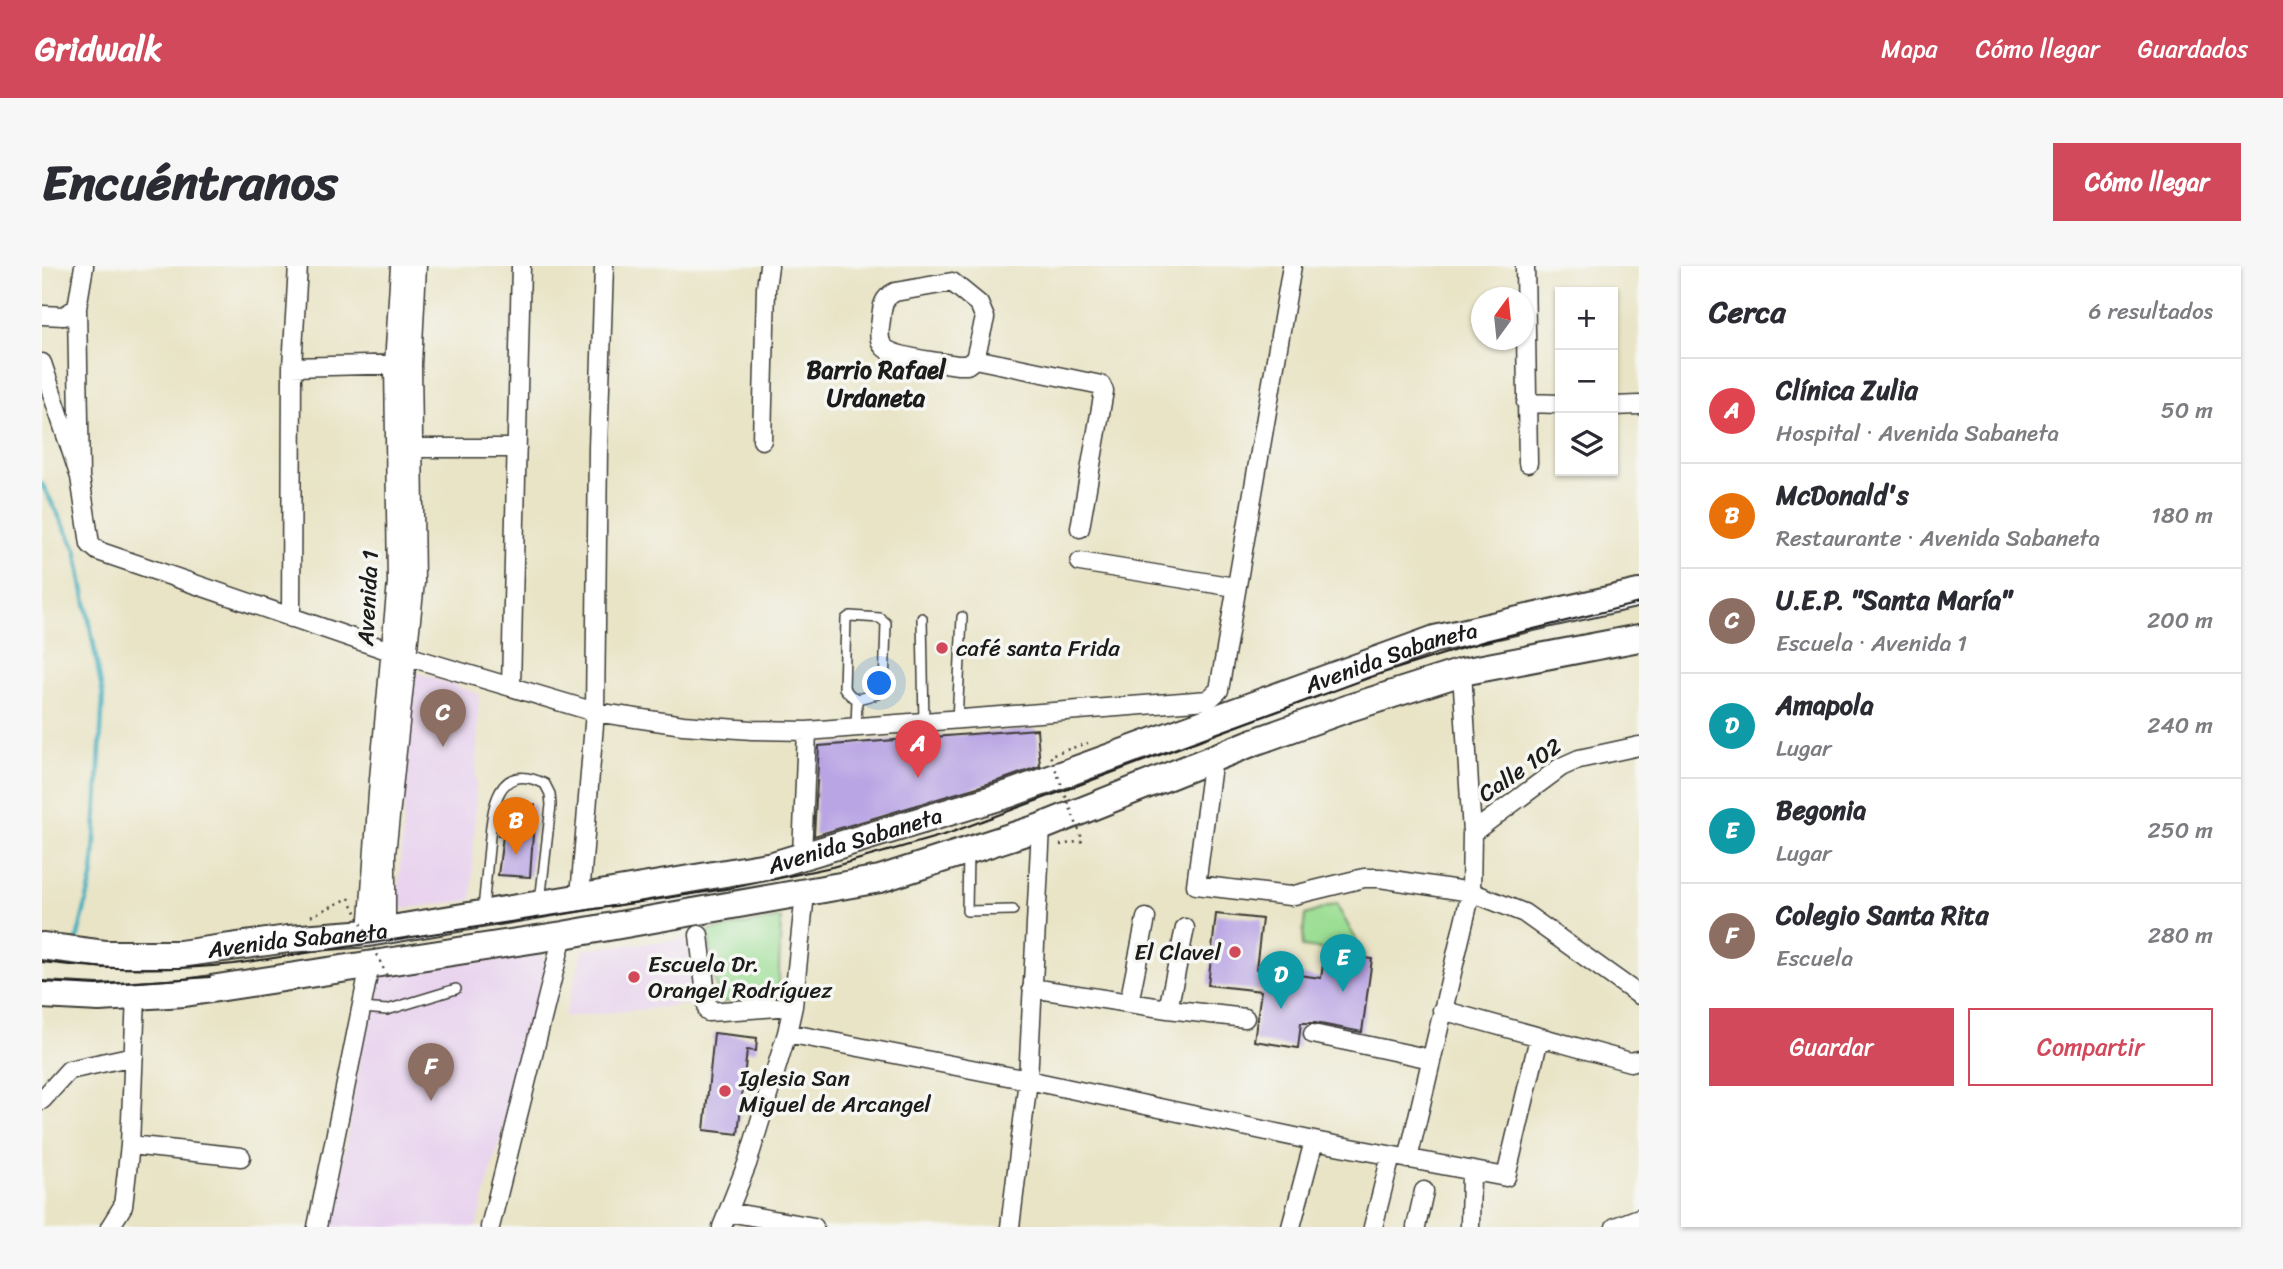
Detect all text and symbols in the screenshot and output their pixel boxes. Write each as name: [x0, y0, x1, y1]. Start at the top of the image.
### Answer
text: Gridwalk: [35, 20, 162, 78]
text: Mapa: [1881, 28, 1938, 70]
text: Cómo llegar: [1976, 28, 2100, 70]
text: Guardados: [2138, 28, 2248, 70]
text: Encuéntranos: [42, 139, 338, 226]
button: Cómo llegar: [2053, 143, 2241, 221]
text: Cerca: [1709, 285, 1785, 339]
north arrow: [1471, 287, 1534, 350]
map controls: [1555, 287, 1618, 476]
button: +: [1555, 287, 1618, 350]
text: 6 resultados: [2088, 291, 2213, 332]
district label: Barrio Rafael Urdaneta: [806, 349, 947, 419]
button: −: [1555, 350, 1618, 413]
text: Clínica Zulia: [1776, 367, 1918, 413]
text: A: [1724, 390, 1740, 431]
text: 50 m: [2161, 390, 2213, 431]
button: layers: [1555, 413, 1618, 476]
text: Hospital · Avenida Sabaneta: [1776, 413, 2059, 454]
text: McDonald's: [1776, 472, 1909, 518]
text: B: [1725, 495, 1739, 536]
text: 180 m: [2151, 495, 2213, 536]
text: Restaurante · Avenida Sabaneta: [1776, 518, 2100, 559]
street label: Avenida 1: [345, 549, 391, 648]
text: U.E.P. "Santa María": [1776, 577, 2012, 623]
text: C: [1725, 600, 1739, 641]
text: 200 m: [2147, 600, 2213, 641]
street label: Avenida Sabaneta: [1298, 610, 1482, 706]
text: Escuela · Avenida 1: [1776, 623, 1967, 664]
place label: café santa Frida: [956, 628, 1120, 669]
marker: café santa Frida: [934, 640, 950, 656]
your location: [862, 666, 896, 700]
text: Amapola: [1776, 682, 1873, 728]
pin: C: [420, 689, 466, 747]
text: D: [1725, 705, 1739, 746]
text: 240 m: [2147, 705, 2213, 746]
pin: A: [895, 720, 941, 778]
street label: Calle 102: [1469, 727, 1571, 813]
text: Lugar: [1776, 728, 1832, 769]
text: Begonia: [1776, 787, 1866, 833]
street label: Avenida Sabaneta: [762, 795, 947, 886]
pin: B: [493, 797, 539, 855]
text: E: [1726, 810, 1738, 851]
text: 250 m: [2147, 810, 2213, 851]
text: Lugar: [1776, 833, 1832, 874]
text: Colegio Santa Rita: [1776, 892, 1989, 938]
street label: Avenida Sabaneta: [204, 910, 391, 971]
text: F: [1726, 915, 1738, 956]
text: 280 m: [2148, 915, 2213, 956]
place label: El Clavel: [1134, 932, 1221, 973]
pin: E: [1320, 934, 1366, 992]
text: Escuela: [1776, 938, 1853, 979]
place label: Escuela Dr. Orangel Rodríguez: [648, 944, 833, 1011]
marker: El Clavel: [1227, 944, 1243, 960]
pin: D: [1258, 951, 1304, 1009]
marker: Escuela Dr. Orangel Rodríguez: [626, 969, 642, 985]
button: Guardar: [1709, 1008, 1954, 1086]
button: Compartir: [1968, 1008, 2213, 1086]
pin: F: [408, 1043, 454, 1101]
place label: Iglesia San Miguel de Arcangel: [738, 1058, 931, 1125]
marker: Iglesia San Miguel de Arcangel: [717, 1083, 733, 1099]

